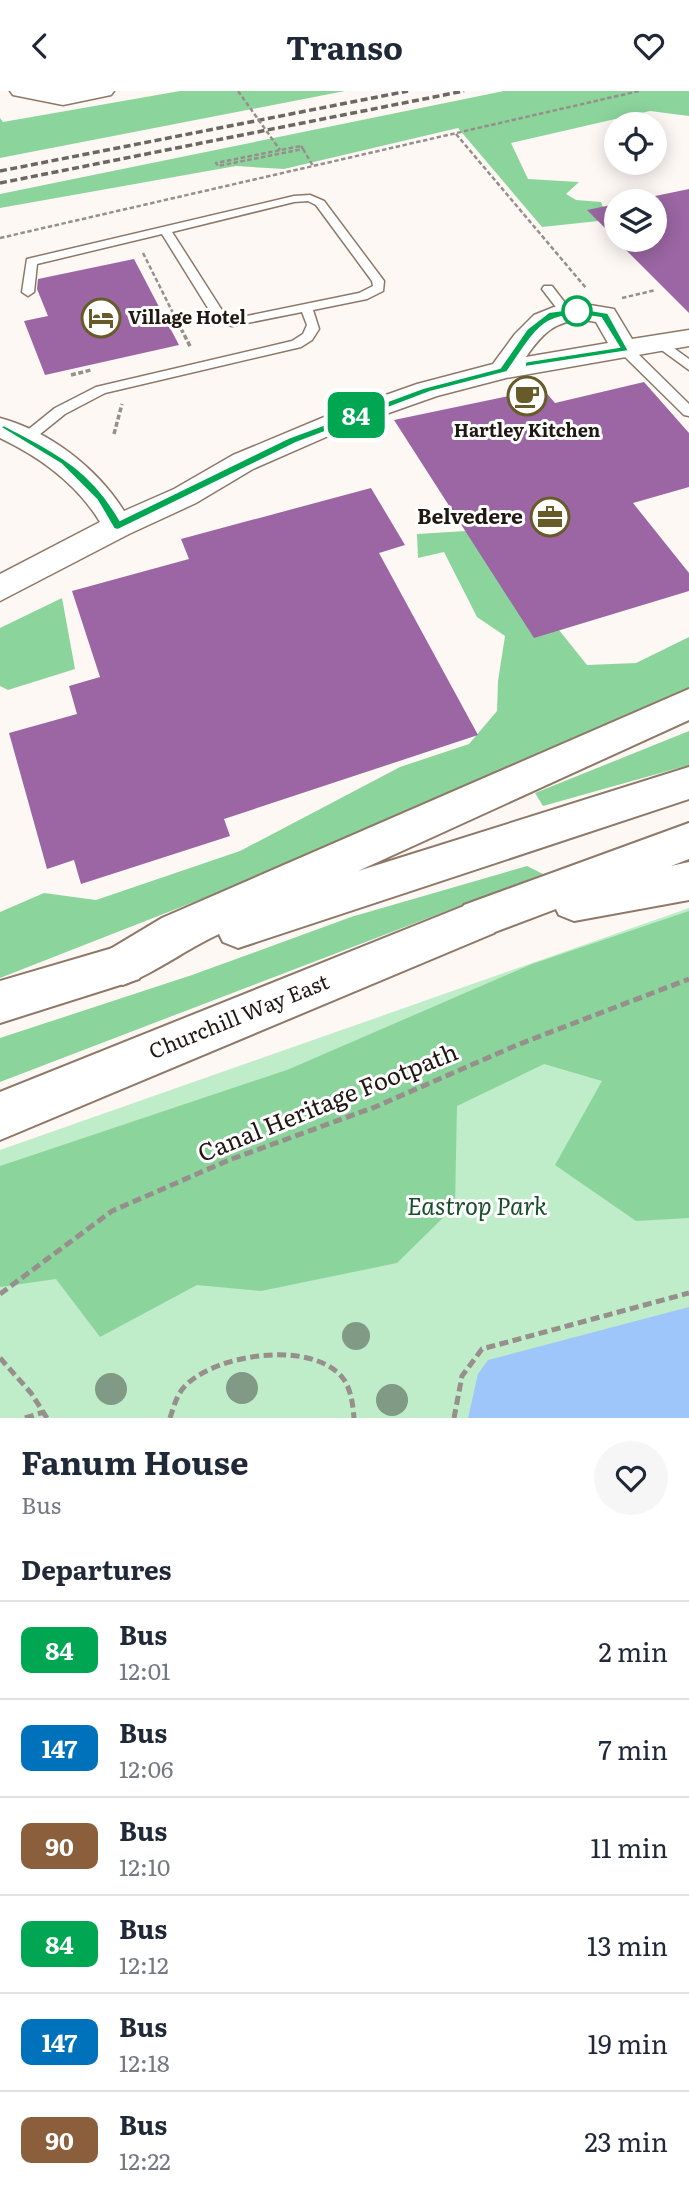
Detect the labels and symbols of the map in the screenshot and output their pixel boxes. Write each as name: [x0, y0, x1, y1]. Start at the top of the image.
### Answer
unlabelled marker: [562, 296, 592, 326]
hotel icon: Village Hotel: [80, 297, 122, 339]
place label: Village Hotel: [128, 303, 247, 330]
cafe icon: Hartley Kitchen: [506, 375, 548, 417]
line badge: 84: [324, 392, 388, 438]
place label: Hartley Kitchen: [454, 416, 601, 443]
office icon: Belvedere: [529, 496, 571, 538]
place label: Belvedere: [417, 499, 523, 530]
street label: Churchill Way East: [143, 964, 333, 1065]
street label: Canal Heritage Footpath: [192, 1032, 462, 1169]
park label: Eastrop Park: [407, 1187, 548, 1222]

